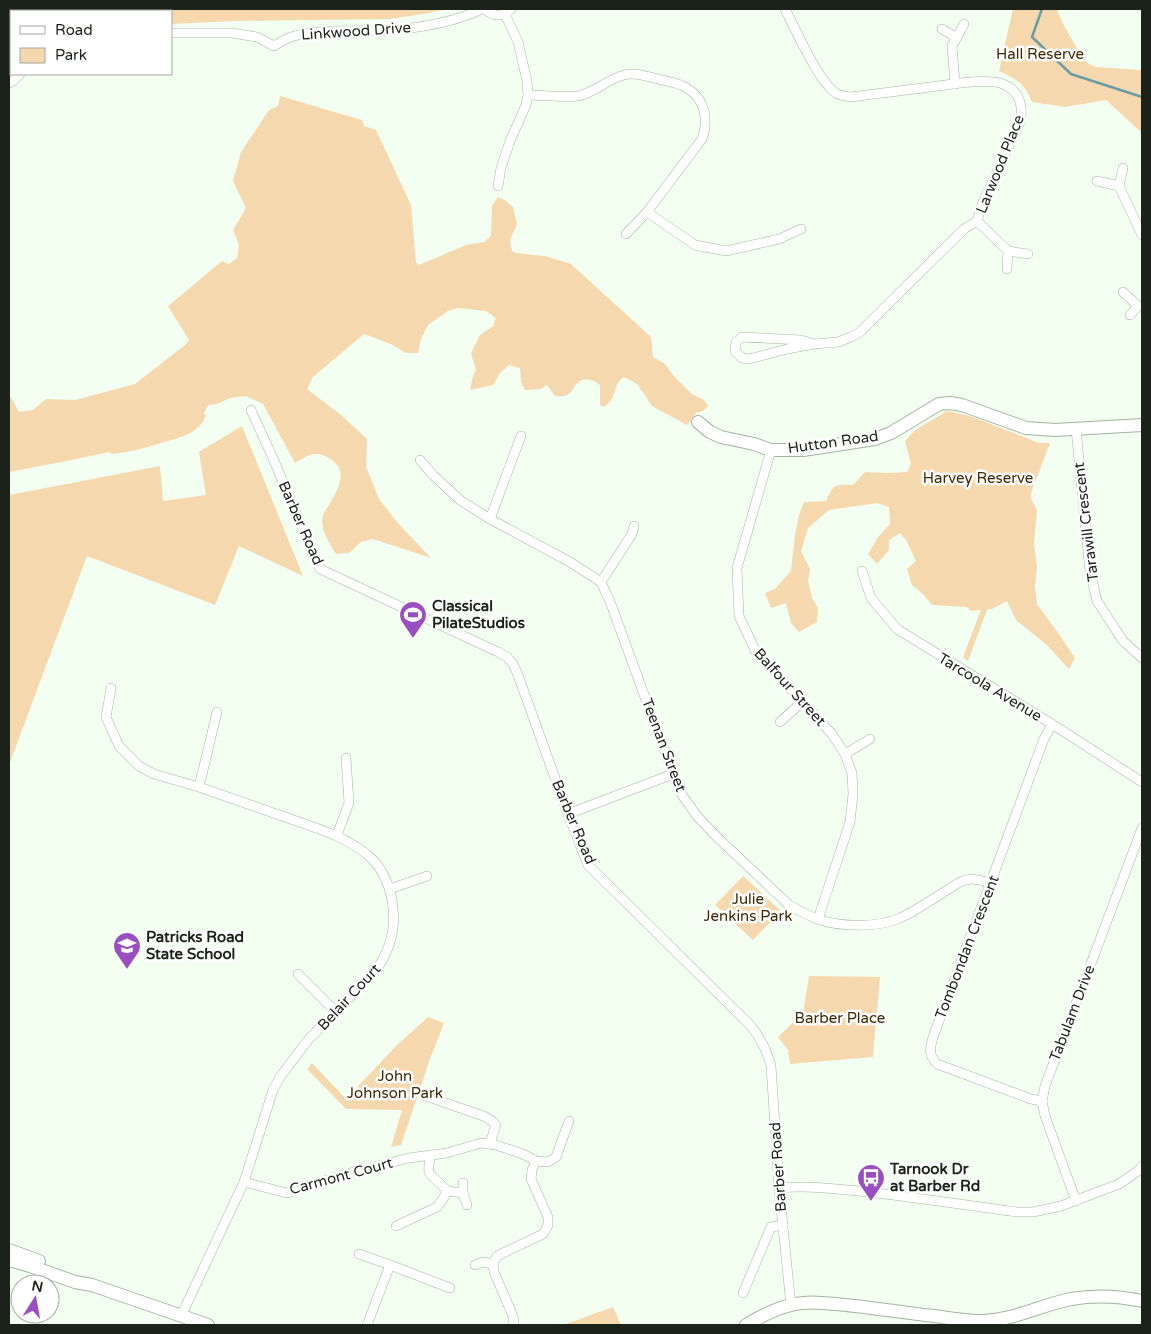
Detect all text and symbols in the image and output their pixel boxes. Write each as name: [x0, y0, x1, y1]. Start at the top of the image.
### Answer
legend: [10, 10, 172, 75]
street label: Linkwood Drive: [300, 18, 412, 44]
text: Road: [55, 21, 93, 39]
park label: Hall Reserve: [996, 45, 1084, 63]
text: Park: [55, 46, 87, 64]
street label: Larwood Place: [972, 112, 1028, 216]
street label: Hutton Road: [786, 427, 880, 457]
street label: Tarawill Crescent: [1070, 461, 1102, 583]
park label: Harvey Reserve: [923, 469, 1033, 487]
street label: Barber Road: [275, 478, 327, 568]
place label: Classical PilateStudios: [432, 597, 525, 632]
sports icon: Classical PilateStudios: [398, 600, 428, 639]
street label: Balfour Street: [750, 644, 830, 730]
street label: Tarcoola Avenue: [935, 649, 1045, 725]
street label: Teenan Street: [638, 696, 690, 795]
street label: Barber Road: [548, 777, 600, 867]
street label: Tombondan Crescent: [931, 872, 1003, 1021]
park label: Julie Jenkins Park: [704, 890, 792, 925]
place label: Patricks Road State School: [146, 928, 244, 963]
school or university icon: Patricks Road State School: [112, 931, 142, 970]
street label: Belair Court: [314, 960, 384, 1034]
street label: Tabulam Drive: [1045, 962, 1099, 1064]
park label: Barber Place: [795, 1009, 885, 1027]
park label: John Johnson Park: [347, 1067, 443, 1102]
street label: Barber Road: [766, 1122, 790, 1212]
street label: Carmont Court: [287, 1154, 395, 1198]
place label: Tarnook Dr at Barber Rd: [889, 1160, 980, 1195]
bus stop icon: Tarnook Dr at Barber Rd: [856, 1163, 886, 1202]
north arrow: [10, 1274, 60, 1324]
text: N: [30, 1277, 45, 1296]

